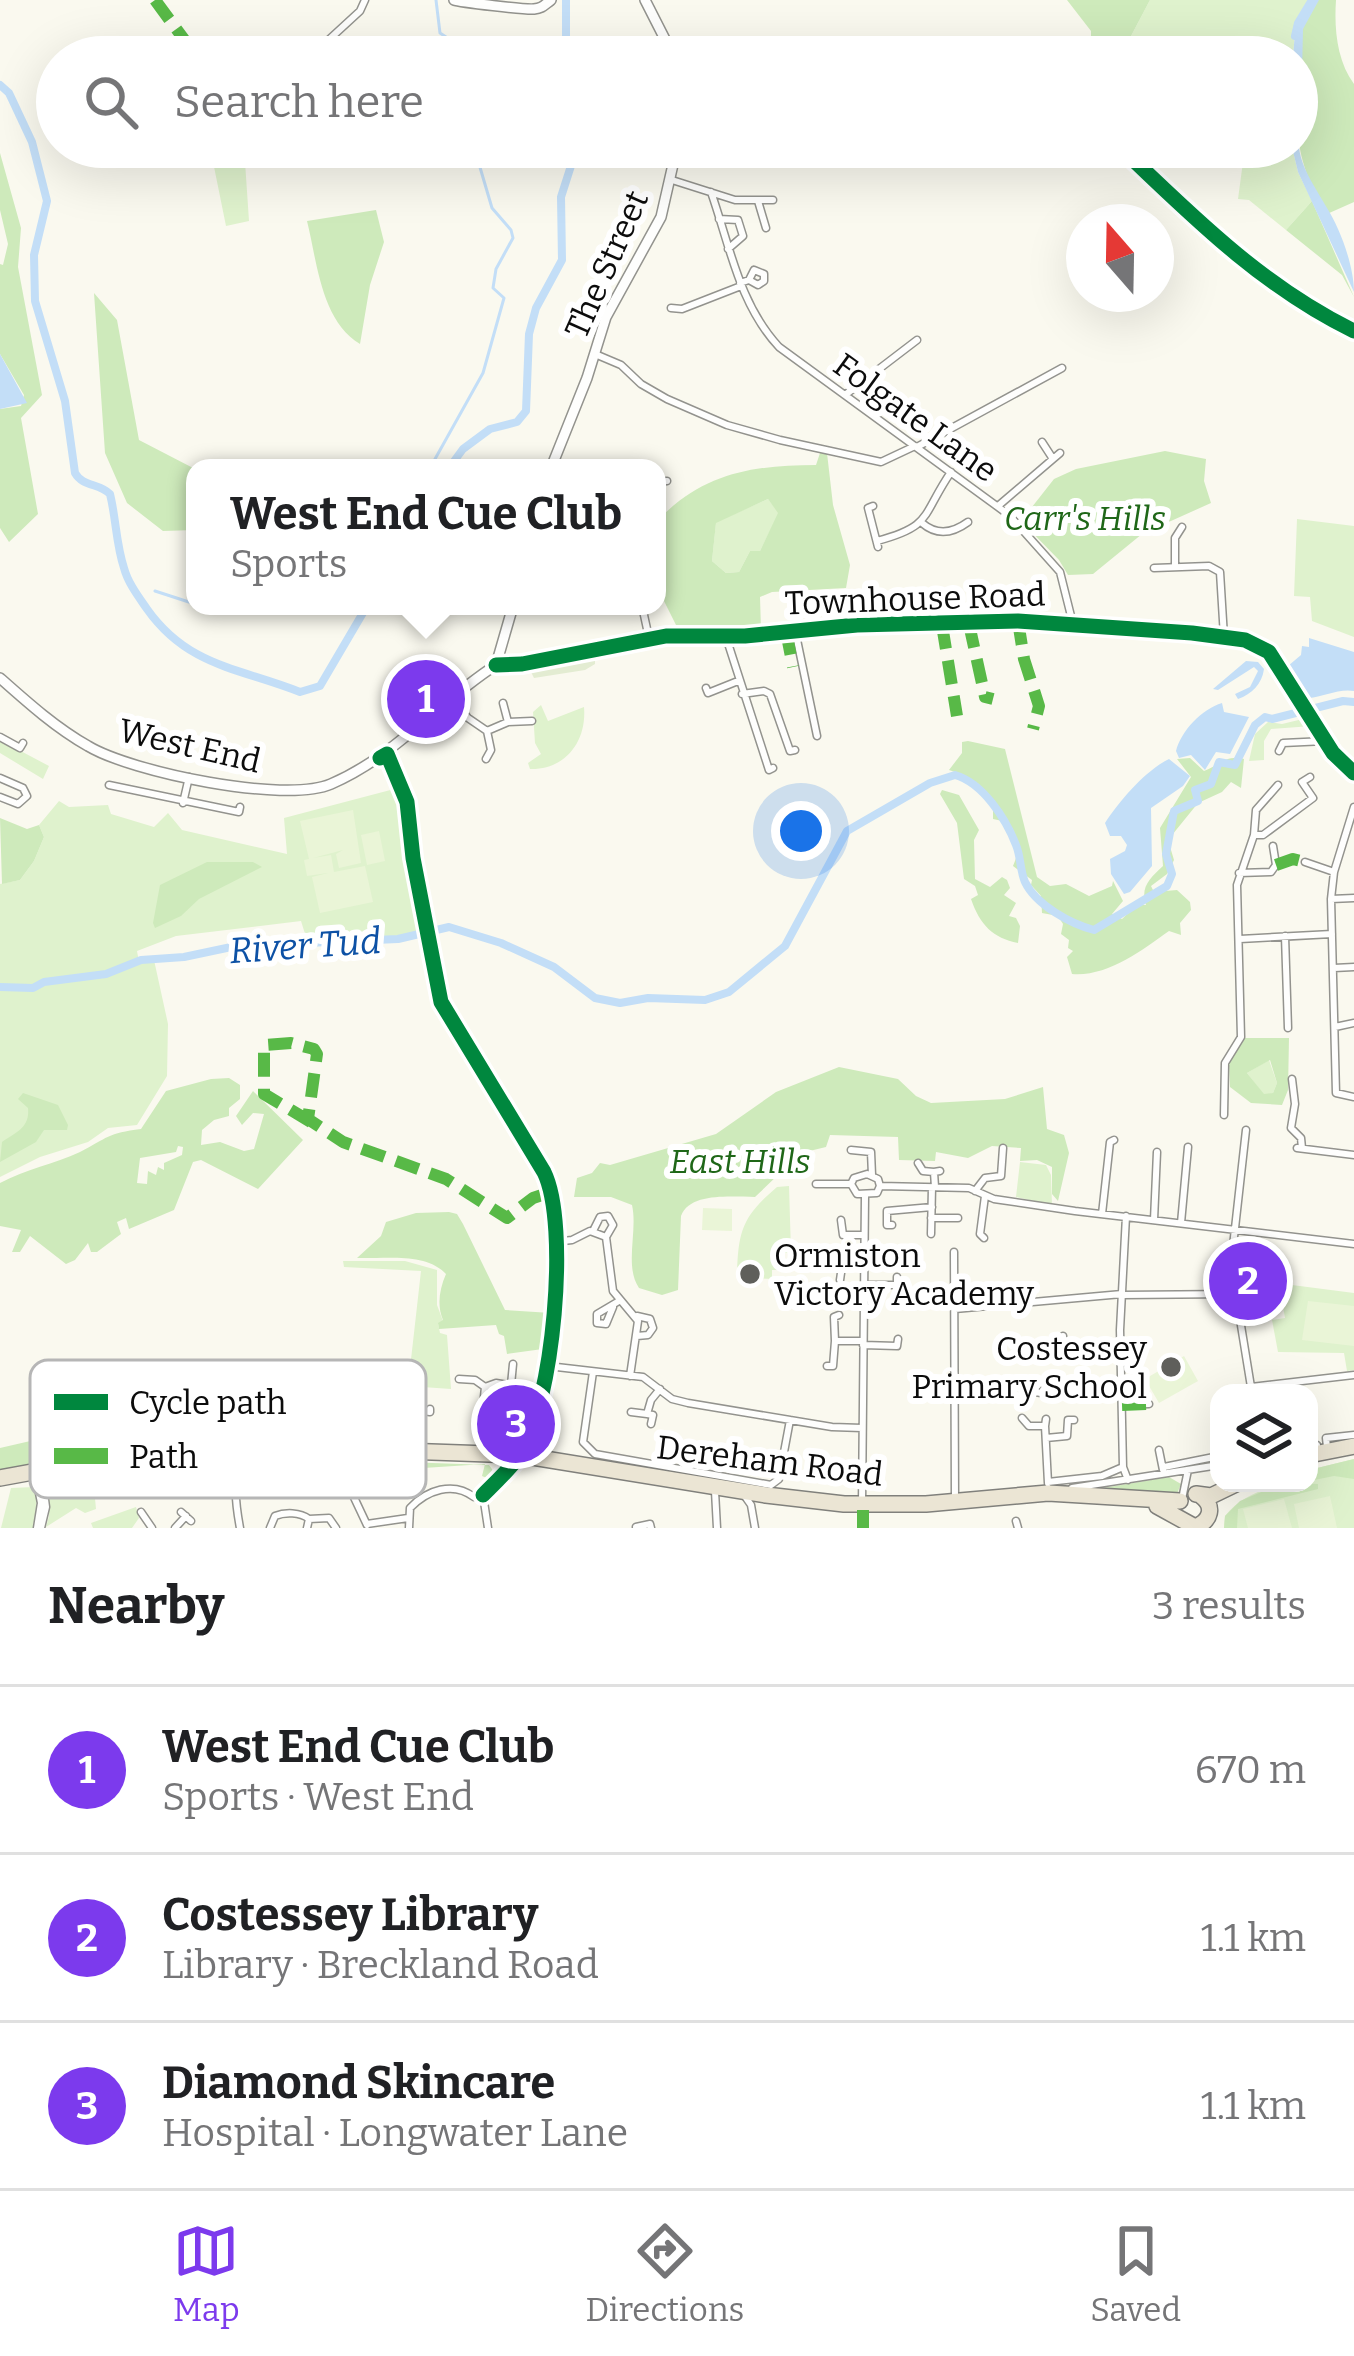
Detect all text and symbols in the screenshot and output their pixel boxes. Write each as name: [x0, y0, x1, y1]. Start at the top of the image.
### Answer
search box: [36, 36, 1318, 168]
icon: search: [78, 69, 144, 135]
text: Search here: [174, 75, 424, 129]
street label: The Street: [557, 184, 657, 344]
north arrow: [1066, 204, 1174, 312]
street label: Folgate Lane: [826, 345, 1005, 491]
popup: [186, 459, 666, 615]
text: West End Cue Club: [230, 487, 622, 541]
park label: Carr's Hills: [1004, 499, 1166, 539]
text: Sports: [230, 541, 347, 587]
street label: Townhouse Road: [784, 574, 1046, 624]
pin: 1: [387, 654, 465, 744]
street label: West End: [115, 710, 265, 782]
your location: [771, 801, 831, 861]
water label: River Tud: [228, 919, 382, 973]
park label: East Hills: [669, 1142, 811, 1182]
place label: Ormiston Victory Academy: [774, 1236, 1034, 1314]
pin: 2: [1209, 1236, 1287, 1326]
marker: Ormiston Victory Academy: [737, 1261, 763, 1287]
place label: Costessey Primary School: [911, 1329, 1148, 1407]
marker: Costessey Primary School: [1158, 1354, 1184, 1380]
legend: [30, 1360, 426, 1498]
pin: 3: [477, 1379, 555, 1469]
text: Cycle path: [129, 1383, 287, 1423]
map controls: [1210, 1384, 1318, 1492]
button: layers: [1210, 1384, 1318, 1492]
street label: Dereham Road: [654, 1427, 885, 1495]
text: Path: [129, 1437, 198, 1477]
text: Nearby: [48, 1575, 224, 1637]
text: 3 results: [1152, 1583, 1306, 1629]
text: West End Cue Club: [162, 1720, 554, 1774]
text: 1: [79, 1747, 95, 1793]
text: 670 m: [1195, 1747, 1306, 1793]
text: Sports · West End: [162, 1774, 474, 1820]
text: Costessey Library: [162, 1888, 538, 1942]
text: 2: [76, 1915, 98, 1961]
text: 1.1 km: [1201, 1915, 1306, 1961]
text: Library · Breckland Road: [162, 1942, 599, 1988]
text: Diamond Skincare: [162, 2056, 555, 2110]
text: 3: [76, 2083, 98, 2129]
text: 1.1 km: [1201, 2083, 1306, 2129]
text: Hospital · Longwater Lane: [162, 2110, 628, 2156]
tab: Map: [173, 2218, 240, 2330]
tab: Directions: [586, 2218, 744, 2330]
tab: Saved: [1090, 2218, 1181, 2330]

